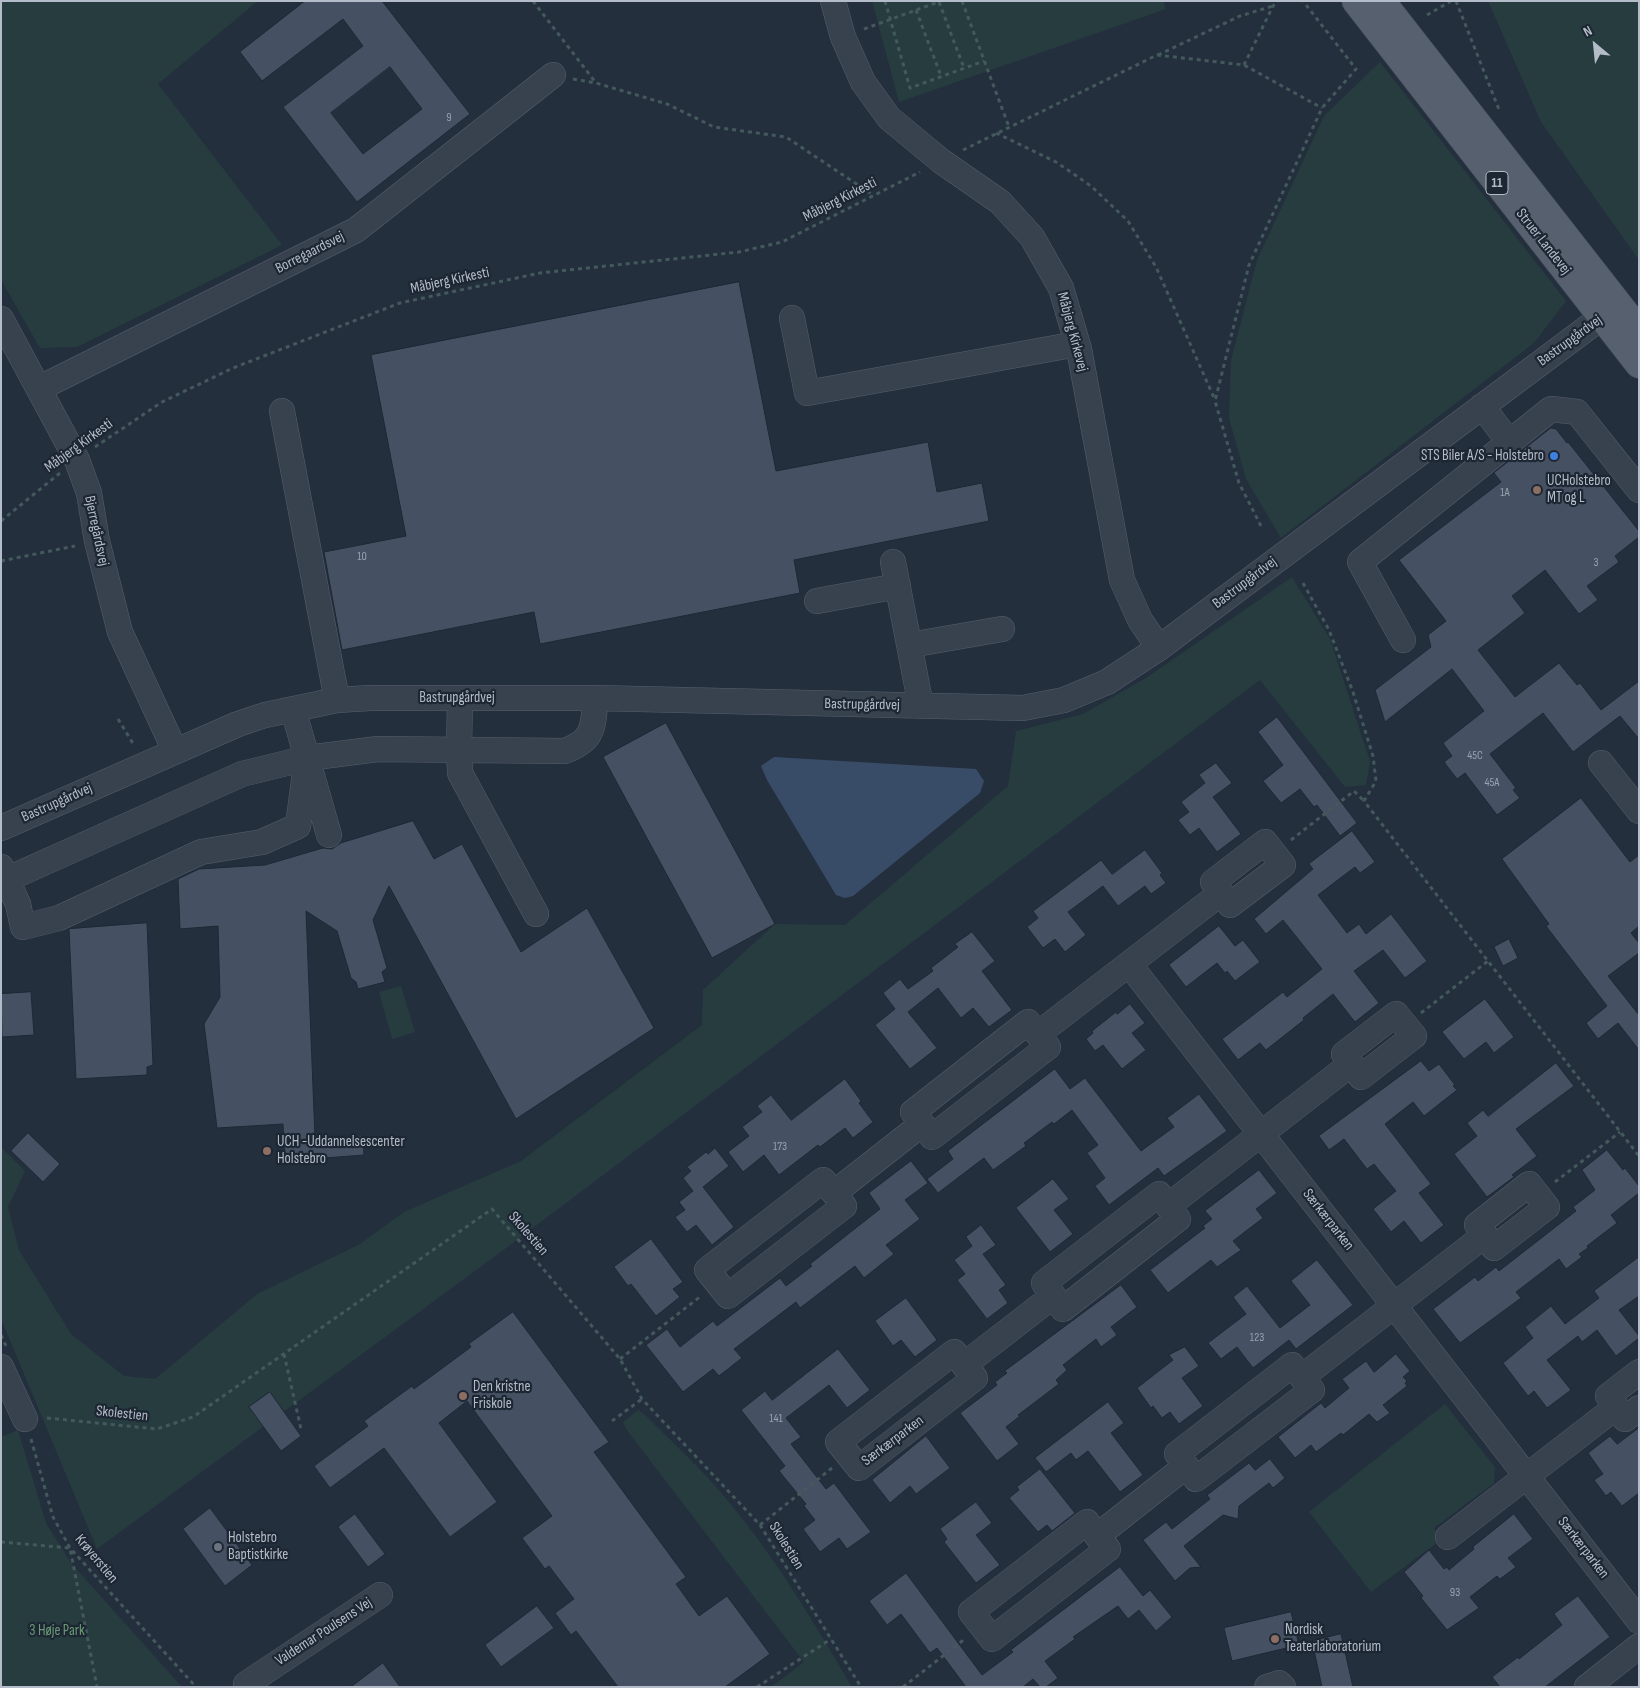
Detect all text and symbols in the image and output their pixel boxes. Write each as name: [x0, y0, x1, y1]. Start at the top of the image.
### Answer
north arrow: [1570, 20, 1620, 70]
text: N: [1580, 22, 1595, 41]
house number: 9: [446, 111, 452, 125]
road number: 11: [1486, 172, 1508, 194]
street label: Måbjerg Kirkesti: [800, 174, 880, 226]
street label: Struer Landevej: [1512, 205, 1574, 279]
street label: Borregaardsvej: [273, 228, 347, 278]
street label: Måbjerg Kirkesti: [409, 264, 491, 298]
street label: Måbjerg Kirkevej: [1053, 290, 1091, 374]
street label: Bastrupgårdvej: [1534, 312, 1606, 370]
street label: Måbjerg Kirkesti: [41, 415, 117, 477]
place label: STS Biler A/S - Holstebro: [1421, 447, 1544, 465]
marker: STS Biler A/S - Holstebro: [1548, 450, 1560, 462]
place label: UCHolstebro MT og L: [1547, 472, 1611, 507]
marker: UCHolstebro MT og L: [1531, 484, 1543, 496]
house number: 1A: [1500, 486, 1510, 500]
street label: Bjerregårdsvej: [80, 494, 112, 568]
house number: 10: [357, 550, 367, 564]
street label: Bastrupgårdvej: [1209, 553, 1281, 613]
house number: 3: [1593, 556, 1599, 570]
street label: Bastrupgårdvej: [419, 689, 495, 707]
street label: Bastrupgårdvej: [824, 695, 900, 715]
house number: 45C: [1467, 749, 1483, 763]
house number: 45A: [1485, 776, 1499, 790]
street label: Bastrupgårdvej: [19, 779, 95, 827]
place label: UCH -Uddannelsescenter Holstebro: [277, 1133, 405, 1168]
house number: 173: [773, 1140, 787, 1154]
marker: UCH -Uddannelsescenter Holstebro: [261, 1145, 273, 1157]
street label: Særkærparken: [1298, 1186, 1358, 1254]
street label: Skolestien: [504, 1208, 552, 1260]
house number: 123: [1250, 1331, 1264, 1345]
place label: Den kristne Friskole: [473, 1378, 530, 1413]
marker: Den kristne Friskole: [457, 1390, 469, 1402]
street label: Skolestien: [95, 1402, 149, 1426]
house number: 141: [769, 1412, 783, 1426]
street label: Særkærparken: [858, 1412, 928, 1470]
street label: Særkærparken: [1553, 1514, 1613, 1582]
street label: Skolestien: [765, 1519, 807, 1573]
place label: Holstebro Baptistkirke: [228, 1529, 288, 1564]
street label: Krøyerstien: [71, 1531, 121, 1587]
marker: Holstebro Baptistkirke: [212, 1541, 224, 1553]
house number: 93: [1450, 1586, 1460, 1600]
street label: Valdemar Poulsens Vej: [272, 1594, 376, 1670]
place label: Nordisk Teaterlaboratorium: [1285, 1621, 1381, 1656]
park label: 3 Høje Park: [29, 1622, 85, 1640]
marker: Nordisk Teaterlaboratorium: [1269, 1633, 1281, 1645]

